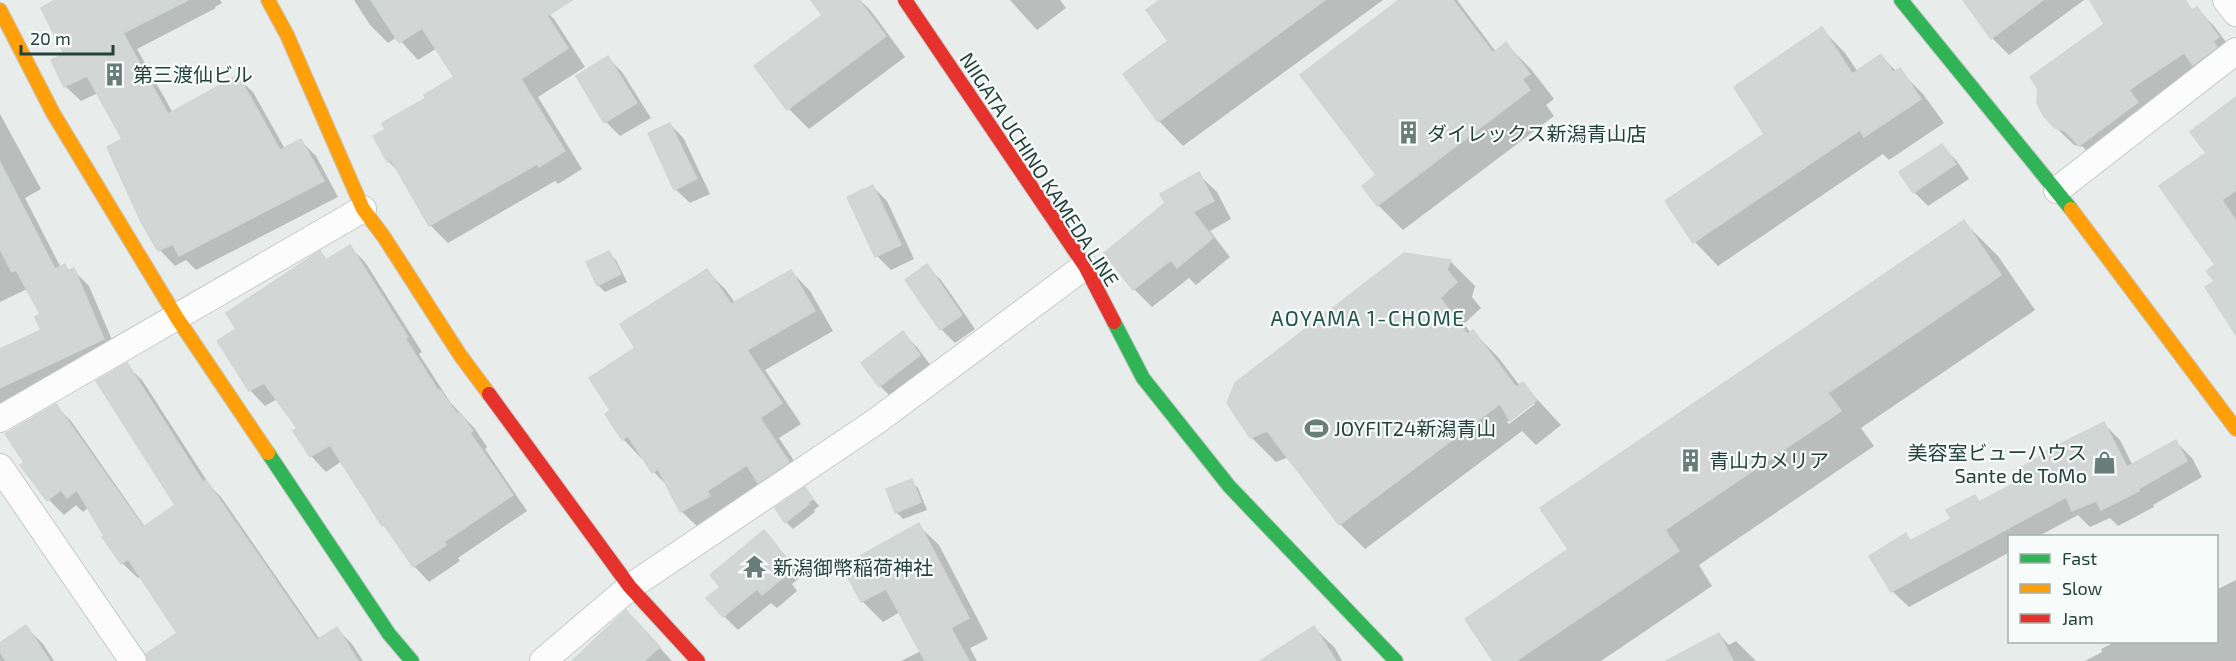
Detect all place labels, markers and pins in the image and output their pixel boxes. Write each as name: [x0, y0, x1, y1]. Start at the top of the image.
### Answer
building icon: 第三渡仙ビル: [102, 61, 128, 87]
place label: 第三渡仙ビル: [133, 62, 253, 86]
building icon: ダイレックス新潟青山店: [1396, 120, 1422, 146]
place label: ダイレックス新潟青山店: [1427, 121, 1646, 145]
sports icon: JOYFIT24新潟青山: [1303, 415, 1329, 441]
place label: JOYFIT24新潟青山: [1334, 416, 1496, 440]
place label: 美容室ビューハウス Sante de ToMo: [1907, 440, 2087, 487]
building icon: 青山カメリア: [1678, 447, 1704, 473]
place label: 青山カメリア: [1709, 448, 1829, 472]
shop icon: 美容室ビューハウス Sante de ToMo: [2092, 450, 2118, 476]
temple icon: 新潟御幣稲荷神社: [742, 554, 768, 580]
place label: 新潟御幣稲荷神社: [773, 555, 933, 579]

